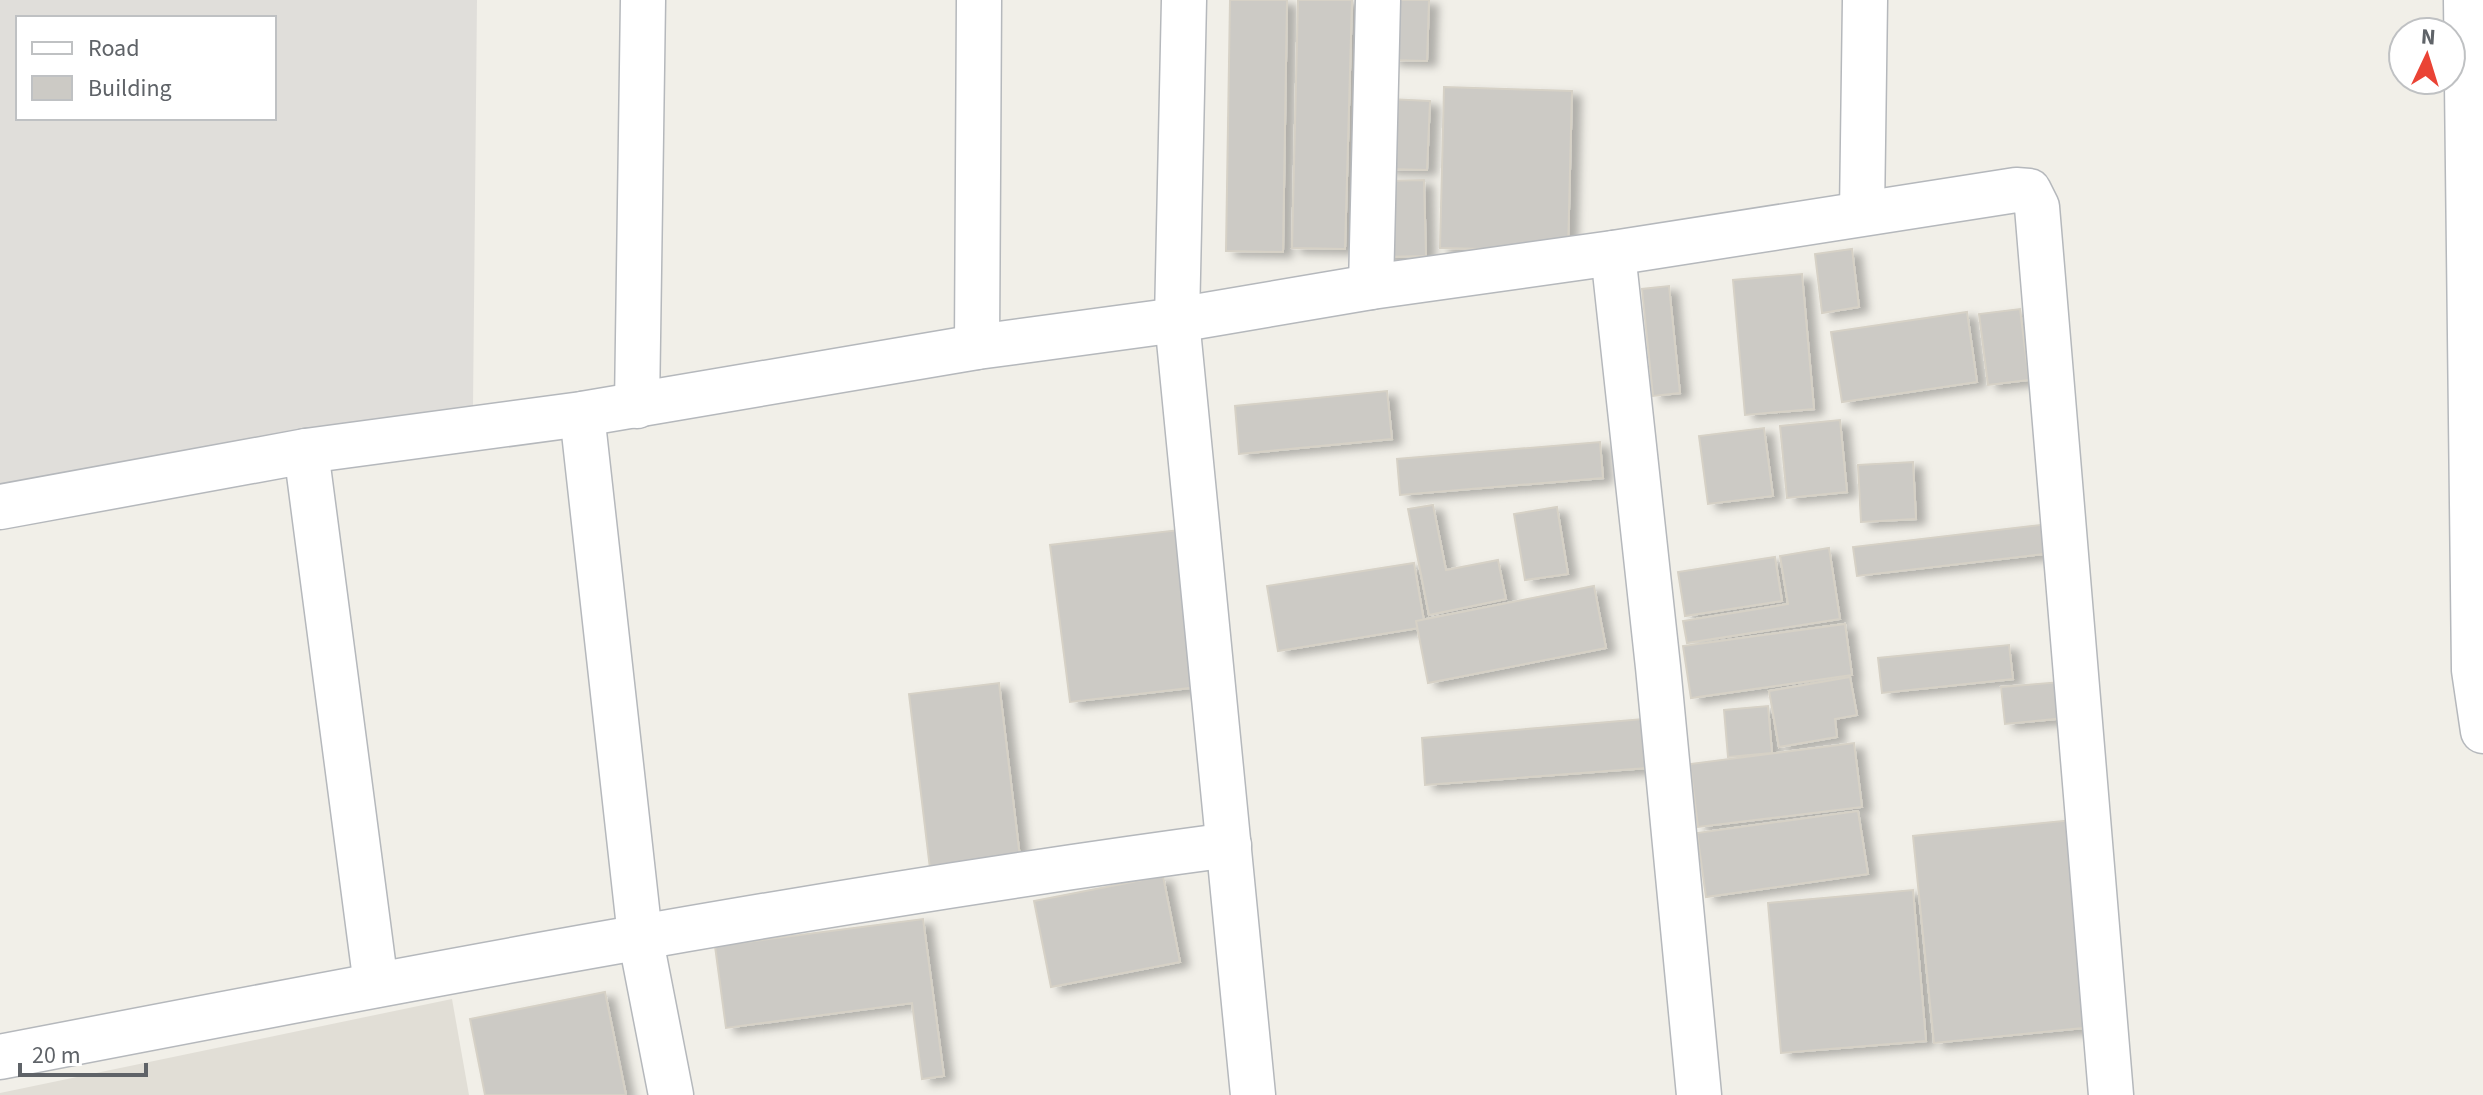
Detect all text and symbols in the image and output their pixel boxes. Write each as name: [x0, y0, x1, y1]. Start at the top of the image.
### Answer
legend: [16, 16, 276, 120]
north arrow: [2387, 16, 2467, 96]
text: N: [2420, 21, 2437, 54]
text: Road: [88, 31, 140, 66]
text: Building: [88, 71, 172, 106]
scale bar: [20, 1027, 146, 1077]
text: 20 m: [32, 1038, 81, 1073]

